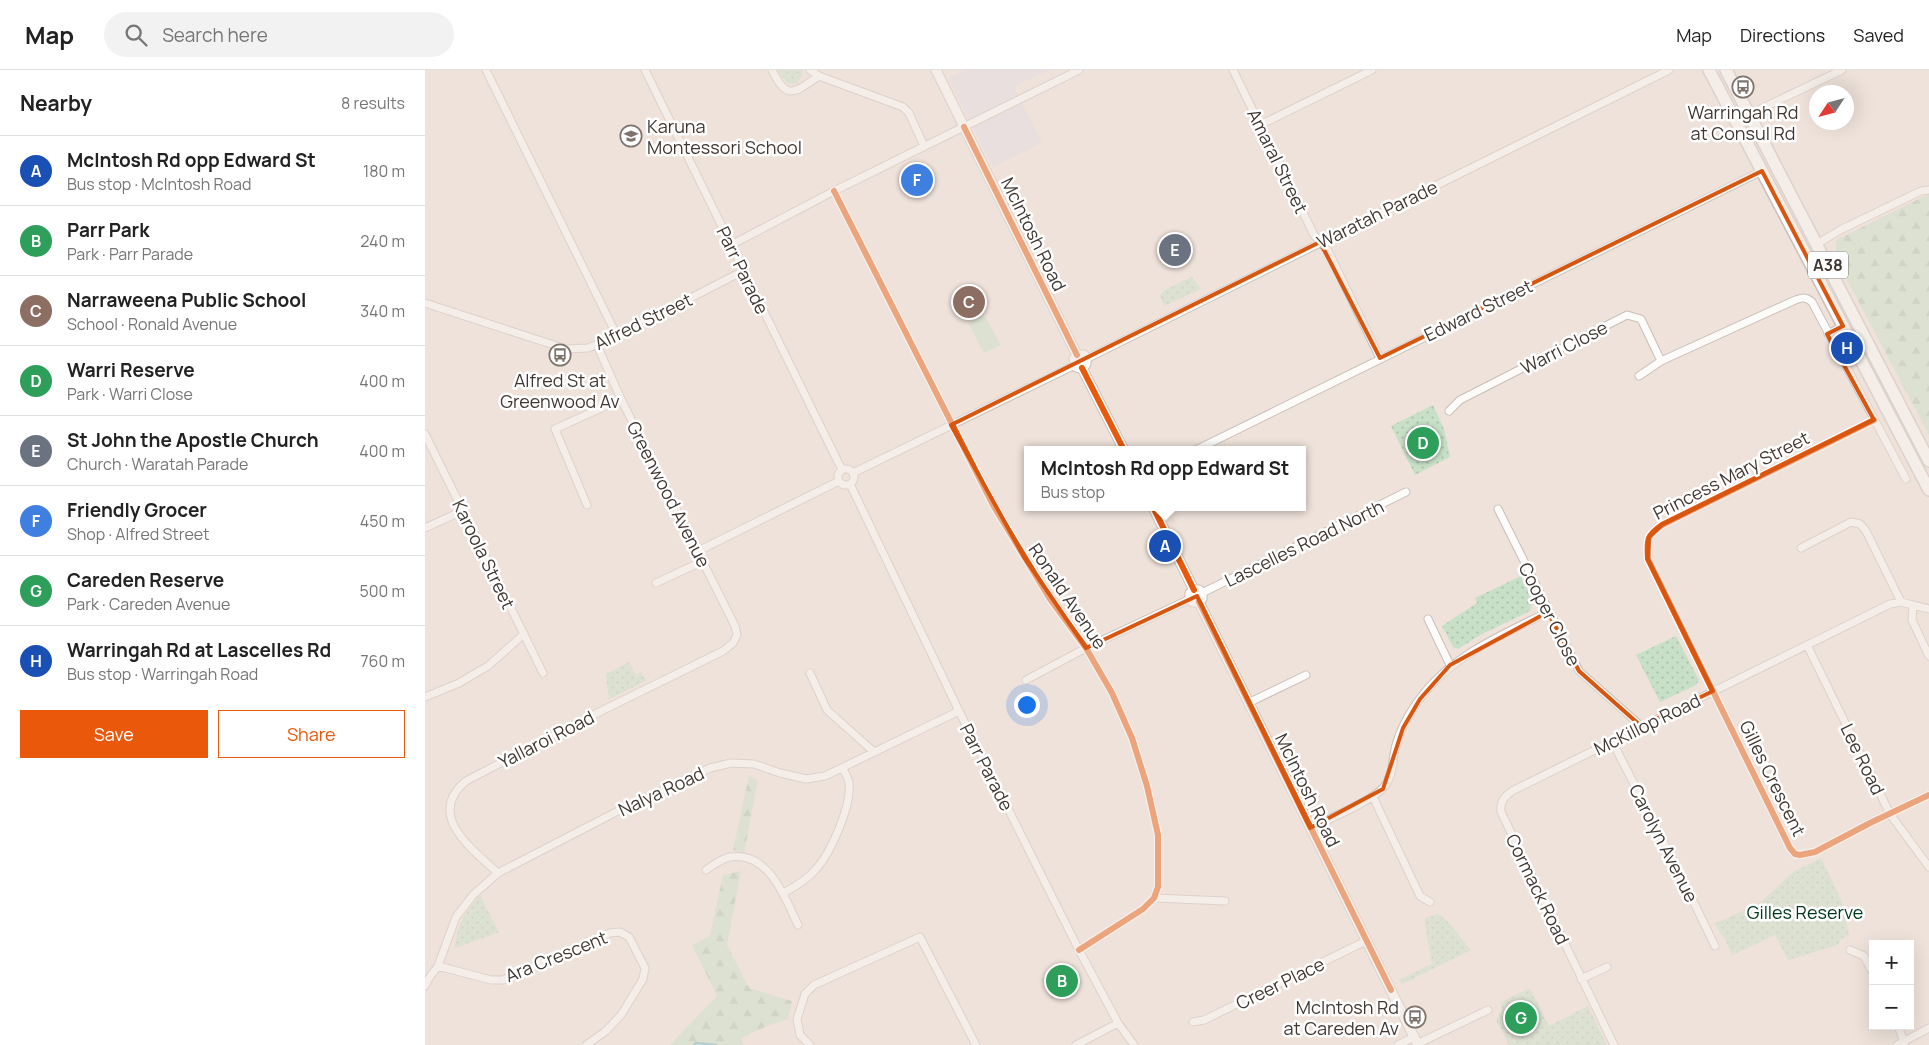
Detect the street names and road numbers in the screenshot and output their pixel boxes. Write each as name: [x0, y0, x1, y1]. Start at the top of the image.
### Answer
street label: Amaral Street: [1242, 105, 1314, 217]
street label: McIntosh Road: [996, 173, 1072, 295]
street label: Waratah Parade: [1313, 174, 1441, 254]
street label: Parr Parade: [711, 222, 775, 318]
road number: A38: [1808, 252, 1848, 278]
street label: Edward Street: [1420, 273, 1536, 347]
street label: Alfred Street: [590, 287, 696, 355]
street label: Warri Close: [1516, 315, 1612, 379]
street label: Greenwood Avenue: [622, 417, 716, 571]
street label: Princess Mary Street: [1649, 425, 1813, 525]
street label: Lascelles Road North: [1220, 494, 1388, 592]
street label: Karoola Street: [447, 495, 521, 613]
street label: Ronald Avenue: [1024, 538, 1112, 654]
street label: Cooper Close: [1514, 558, 1586, 670]
street label: McKillop Road: [1590, 688, 1704, 760]
street label: Yallaroi Road: [494, 705, 598, 773]
street label: Gilles Crescent: [1735, 716, 1811, 840]
street label: Parr Parade: [955, 719, 1019, 815]
street label: Lee Road: [1835, 719, 1891, 799]
street label: McIntosh Road: [1270, 729, 1346, 851]
street label: Nalya Road: [614, 761, 708, 821]
street label: Carolyn Avenue: [1624, 780, 1704, 906]
street label: Cormack Road: [1501, 830, 1575, 948]
street label: Ara Crescent: [501, 925, 611, 987]
street label: Creer Place: [1232, 951, 1328, 1015]

